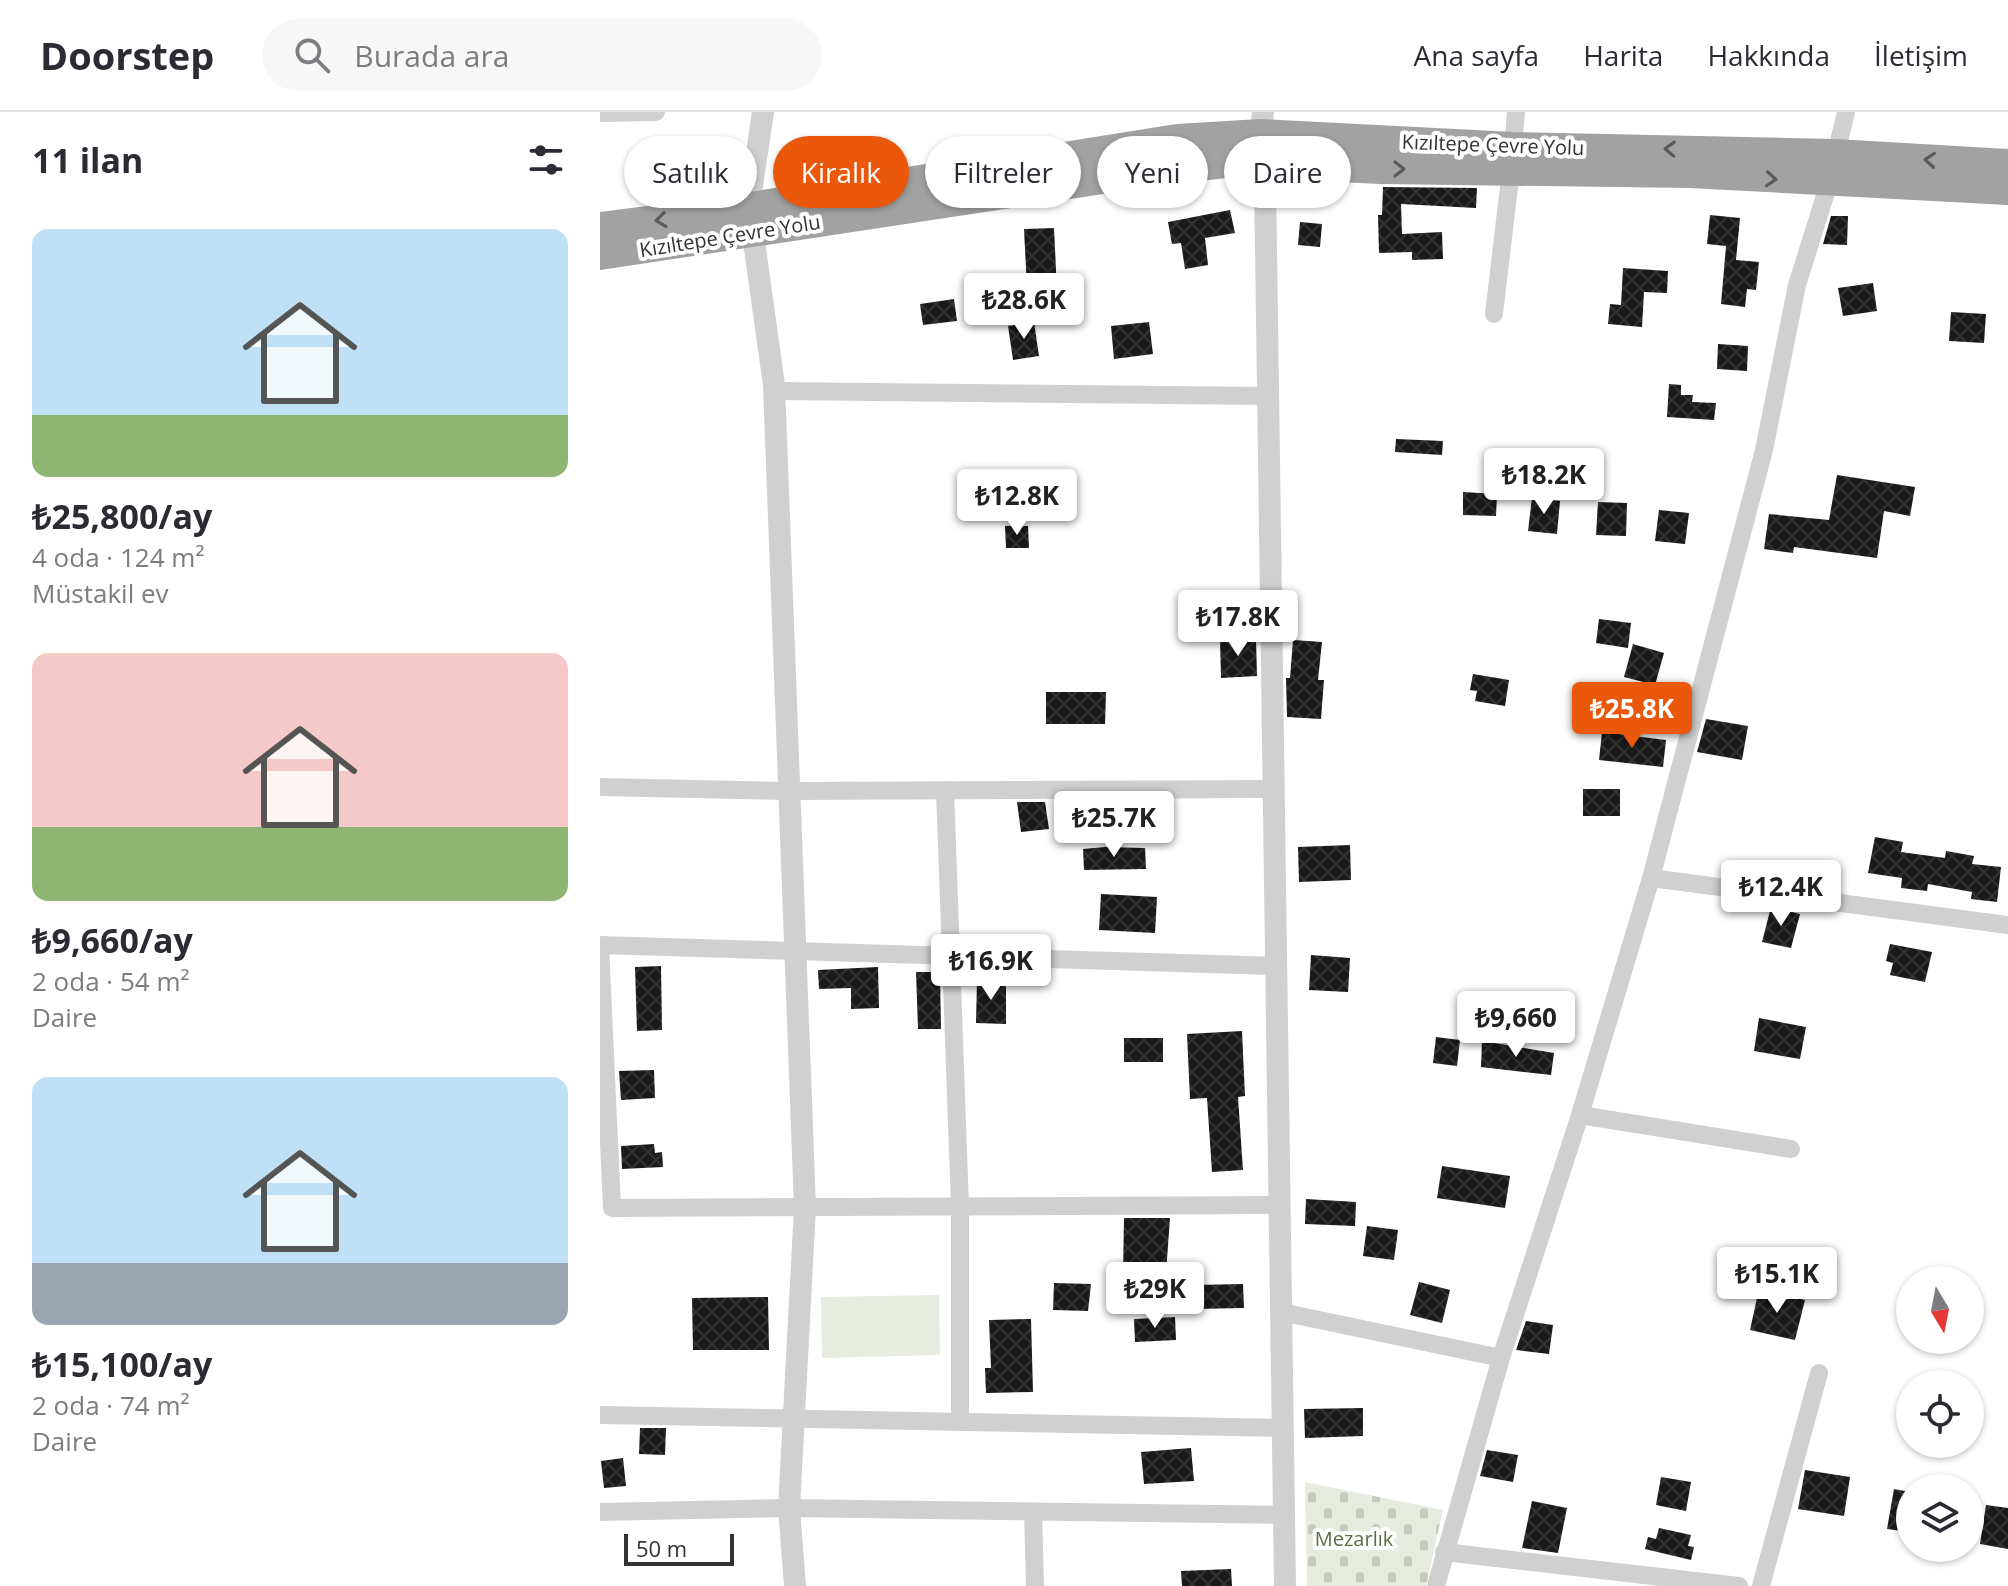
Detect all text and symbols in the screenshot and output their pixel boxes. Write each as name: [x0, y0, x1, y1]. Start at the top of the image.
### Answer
search box: [262, 19, 822, 91]
text: Doorstep: [40, 29, 214, 81]
icon: search: [290, 33, 334, 77]
text: Burada ara: [354, 35, 509, 76]
text: Ana sayfa: [1414, 36, 1539, 74]
text: Harita: [1583, 36, 1663, 74]
text: Hakkında: [1707, 36, 1830, 74]
text: İletişim: [1874, 36, 1968, 74]
street label: Kızıltepe Çevre Yolu: [1401, 128, 1585, 161]
chip: Satılık: [624, 136, 757, 208]
chip: Kiralık: [773, 136, 909, 208]
chip: Filtreler: [925, 136, 1081, 208]
chip: Yeni: [1097, 136, 1208, 208]
chip: Daire: [1224, 136, 1351, 208]
text: 11 ilan: [32, 137, 143, 183]
icon: filters: [524, 138, 568, 182]
one-way arrow: [1663, 140, 1676, 157]
one-way arrow: [1923, 151, 1936, 168]
one-way arrow: [1393, 160, 1406, 178]
one-way arrow: [1765, 170, 1778, 187]
street label: Kızıltepe Çevre Yolu: [638, 208, 822, 263]
one-way arrow: [654, 211, 667, 228]
pin: ₺28.6K: [959, 273, 1089, 341]
icon: home: [228, 281, 372, 425]
text: ₺28.6K: [982, 281, 1066, 317]
pin: ₺18.2K: [1479, 448, 1609, 516]
text: ₺18.2K: [1502, 456, 1586, 492]
pin: ₺12.8K: [952, 469, 1082, 537]
text: ₺12.8K: [975, 477, 1059, 513]
text: ₺25,800/ay: [32, 493, 212, 539]
text: 4 oda · 124 m²: [32, 539, 204, 575]
text: Müstakil ev: [32, 575, 169, 611]
pin: ₺17.8K: [1173, 590, 1303, 658]
text: ₺17.8K: [1196, 598, 1280, 634]
pin: ₺25.8K: [1567, 682, 1697, 750]
text: ₺25.8K: [1590, 690, 1674, 726]
icon: home: [228, 705, 372, 849]
pin: ₺25.7K: [1049, 791, 1179, 859]
text: ₺25.7K: [1072, 799, 1156, 835]
pin: ₺12.4K: [1716, 860, 1846, 928]
text: ₺12.4K: [1739, 868, 1823, 904]
text: ₺9,660/ay: [32, 917, 193, 963]
pin: ₺16.9K: [926, 934, 1056, 1002]
text: ₺16.9K: [949, 942, 1033, 978]
text: 2 oda · 54 m²: [32, 963, 190, 999]
pin: ₺9,660: [1451, 991, 1581, 1059]
text: Daire: [32, 999, 97, 1035]
text: ₺9,660: [1475, 999, 1557, 1035]
icon: home: [228, 1129, 372, 1273]
pin: ₺15.1K: [1712, 1247, 1842, 1315]
text: ₺15.1K: [1735, 1255, 1819, 1291]
pin: ₺29K: [1108, 1262, 1202, 1330]
north arrow: [1896, 1266, 1984, 1354]
map controls: [1896, 1266, 1984, 1562]
text: ₺29K: [1124, 1270, 1186, 1306]
text: ₺15,100/ay: [32, 1341, 212, 1387]
button: locate: [1896, 1370, 1984, 1458]
text: 2 oda · 74 m²: [32, 1387, 190, 1423]
text: Daire: [32, 1423, 97, 1459]
button: layers: [1896, 1474, 1984, 1562]
park label: Mezarlık: [1315, 1525, 1394, 1552]
scale bar: [624, 1530, 734, 1566]
text: 50 m: [636, 1533, 687, 1563]

